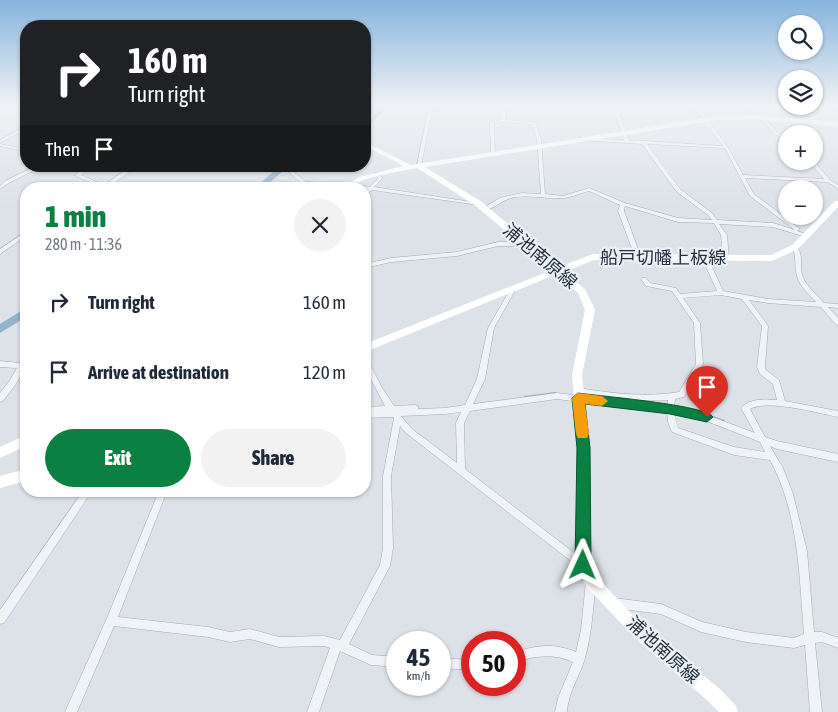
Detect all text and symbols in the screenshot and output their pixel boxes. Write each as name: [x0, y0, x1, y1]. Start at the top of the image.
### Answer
map controls: [778, 15, 823, 225]
button: search: [778, 15, 823, 60]
icon: right: [45, 40, 110, 105]
text: 160 m: [128, 40, 207, 80]
button: layers: [778, 70, 823, 115]
text: Turn right: [128, 81, 205, 107]
button: +: [778, 125, 823, 170]
icon: arrive: [90, 135, 118, 163]
text: Then: [45, 138, 80, 160]
button: −: [778, 180, 823, 225]
text: 1 min: [45, 199, 106, 233]
button: close: [294, 199, 346, 251]
street label: 浦池南原線: [499, 219, 582, 293]
text: 280 m · 11:36: [45, 235, 122, 253]
street label: 船戸切幡上板線: [600, 247, 726, 268]
icon: right: [45, 288, 73, 316]
text: Turn right: [88, 291, 155, 313]
text: 160 m: [303, 291, 346, 313]
icon: arrive: [45, 358, 73, 386]
text: Arrive at destination: [88, 361, 229, 383]
text: 120 m: [303, 361, 346, 383]
pin: [686, 366, 728, 417]
icon: arrive: [693, 373, 721, 401]
button: Exit: [45, 429, 191, 487]
button: Share: [201, 429, 346, 487]
position arrow: [556, 538, 608, 590]
street label: 浦池南原線: [623, 612, 704, 688]
speed limit sign: 50: [461, 631, 526, 696]
text: 45: [407, 643, 430, 671]
text: km/h: [407, 669, 430, 683]

